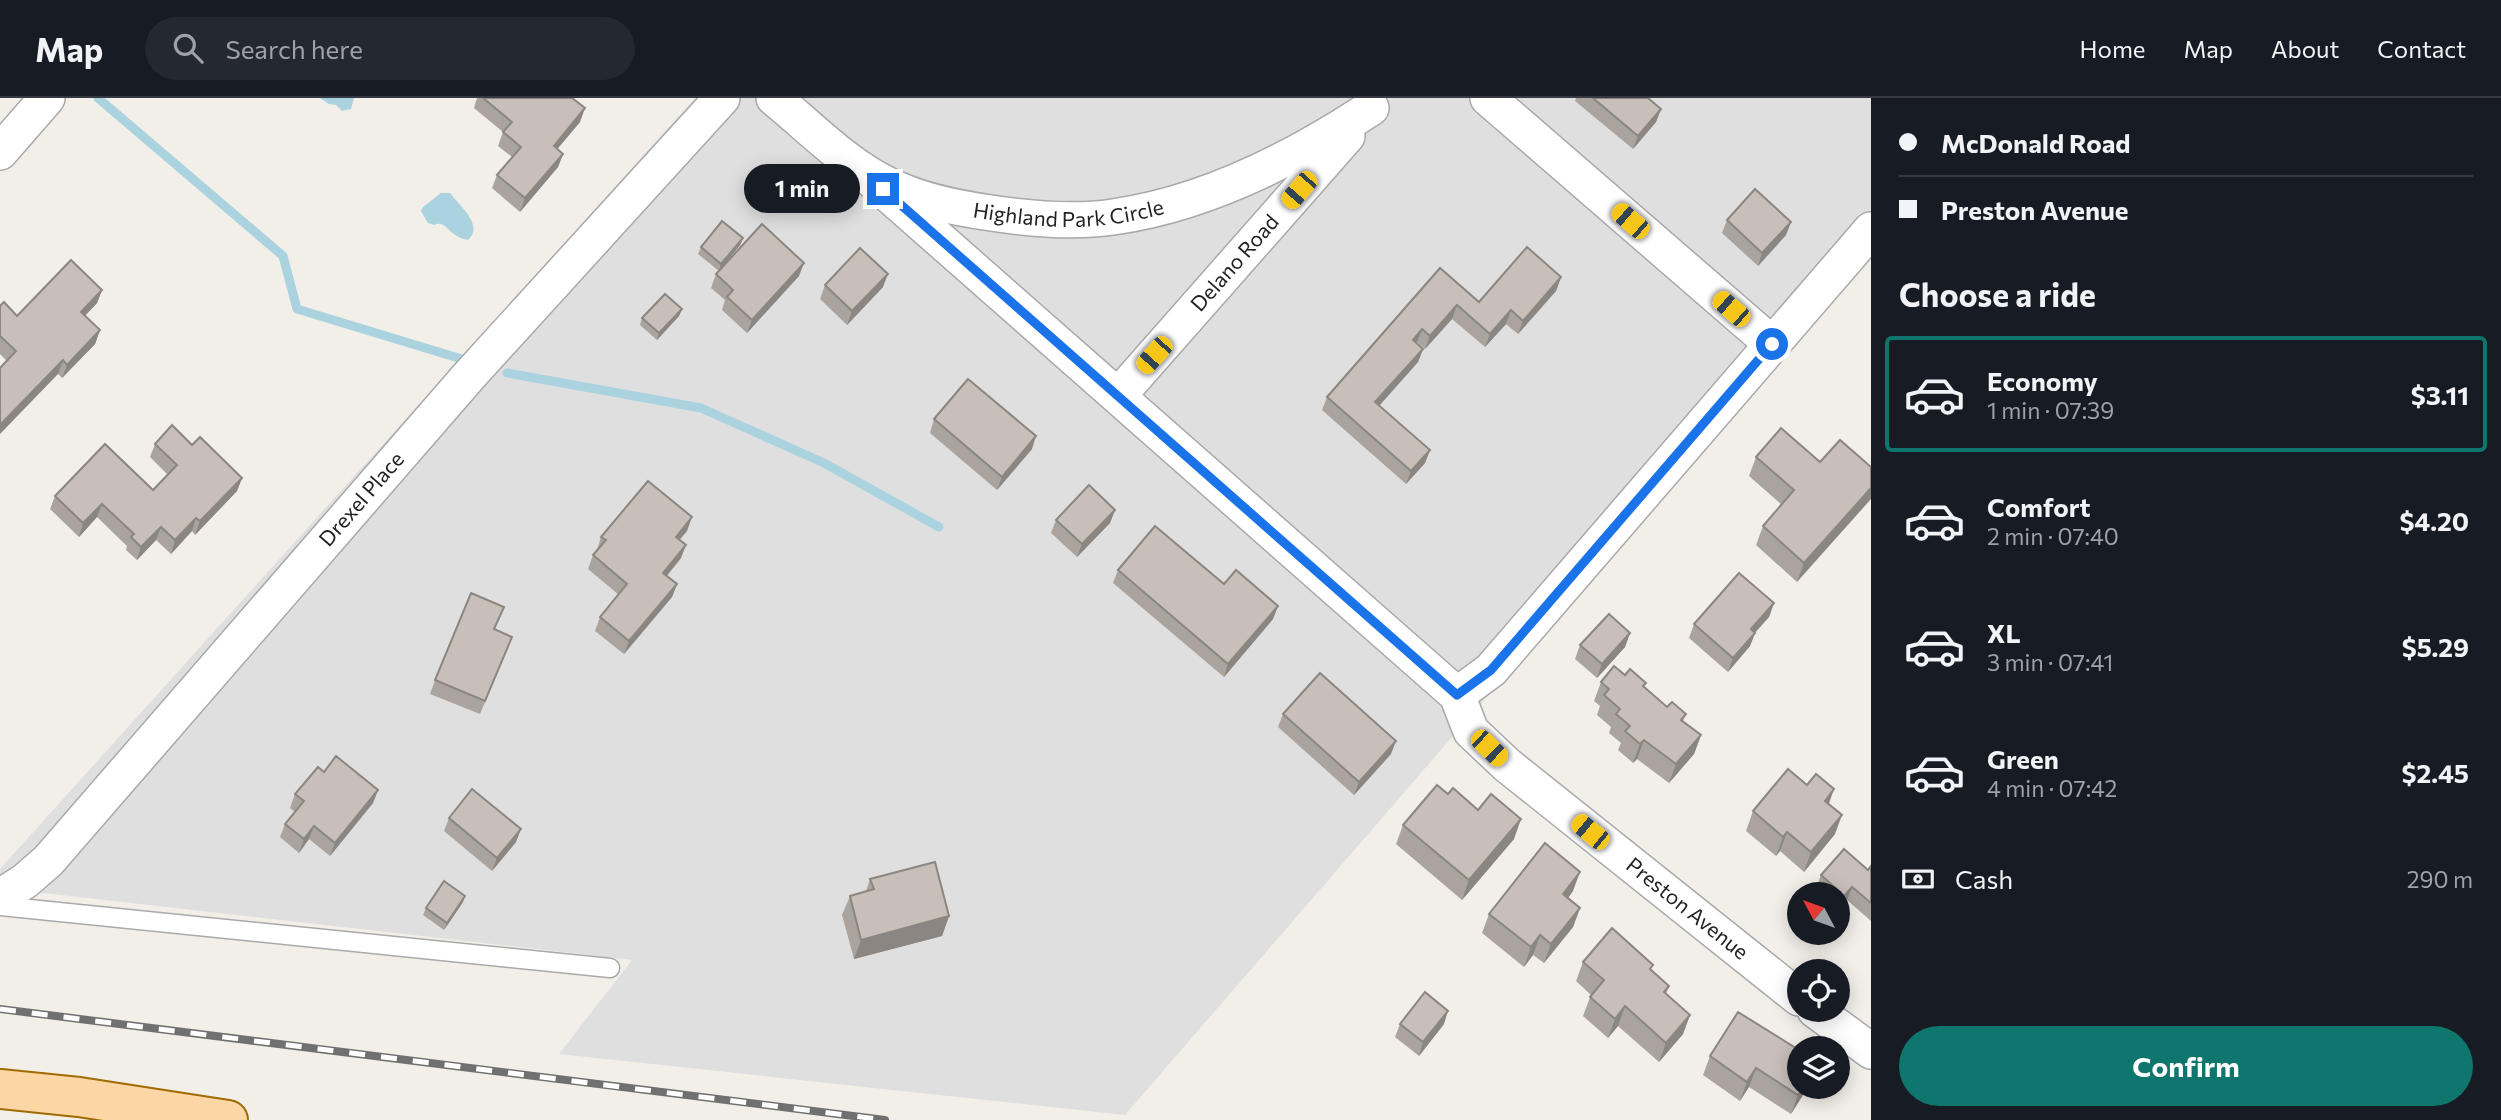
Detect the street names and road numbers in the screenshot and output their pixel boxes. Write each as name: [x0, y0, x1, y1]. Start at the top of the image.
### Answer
street label: Highland Park Circle: [972, 193, 1166, 231]
street label: Delano Road: [1185, 209, 1283, 316]
street label: Drexel Place: [313, 446, 408, 551]
street label: Preston Avenue: [1622, 851, 1754, 964]

